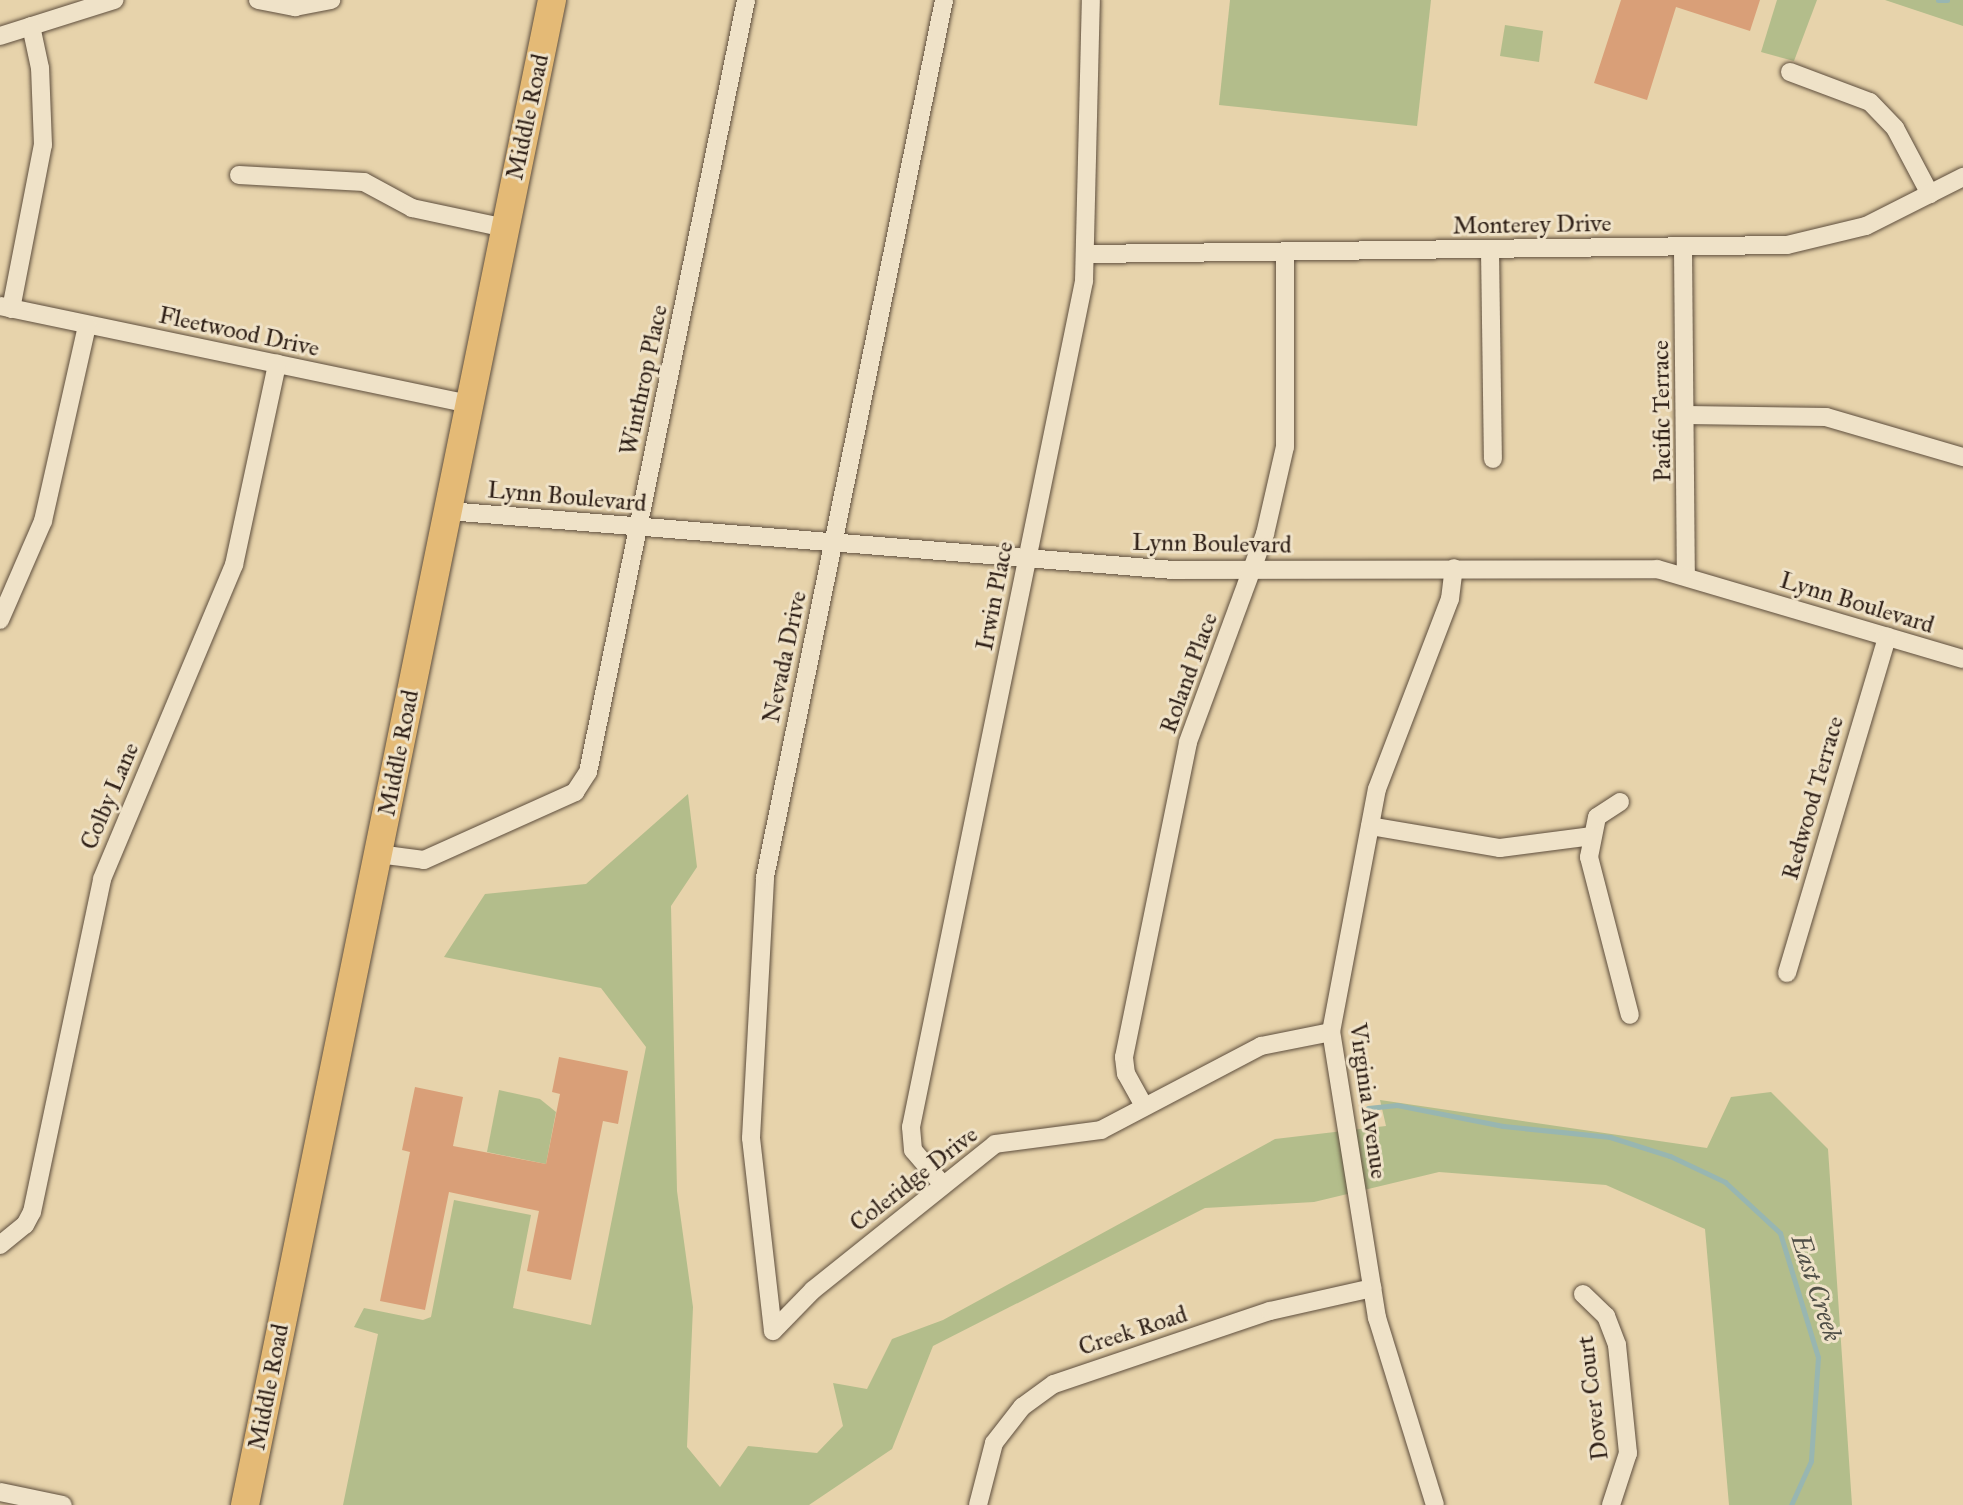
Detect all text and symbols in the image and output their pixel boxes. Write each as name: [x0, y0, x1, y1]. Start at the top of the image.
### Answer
street label: Middle Road: [501, 51, 555, 183]
street label: Monterey Drive: [1452, 209, 1612, 241]
street label: Fleetwood Drive: [156, 301, 322, 363]
street label: Winthrop Place: [614, 302, 674, 458]
street label: Pacific Terrace: [1646, 340, 1678, 482]
street label: Lynn Boulevard: [486, 476, 648, 518]
street label: Lynn Boulevard: [1132, 528, 1292, 560]
street label: Irwin Place: [970, 539, 1020, 653]
street label: Lynn Boulevard: [1776, 566, 1938, 640]
street label: Nevada Drive: [757, 588, 813, 726]
street label: Roland Place: [1154, 609, 1224, 737]
street label: Middle Road: [373, 687, 425, 819]
street label: Redwood Terrace: [1776, 713, 1850, 883]
street label: Colby Lane: [75, 738, 145, 854]
street label: Virginia Avenue: [1343, 1021, 1393, 1181]
street label: Coleridge Drive: [844, 1120, 984, 1238]
water label: East Creek: [1784, 1230, 1848, 1346]
street label: Creek Road: [1075, 1300, 1191, 1362]
street label: Middle Road: [243, 1321, 295, 1453]
street label: Dover Court: [1571, 1334, 1615, 1462]

